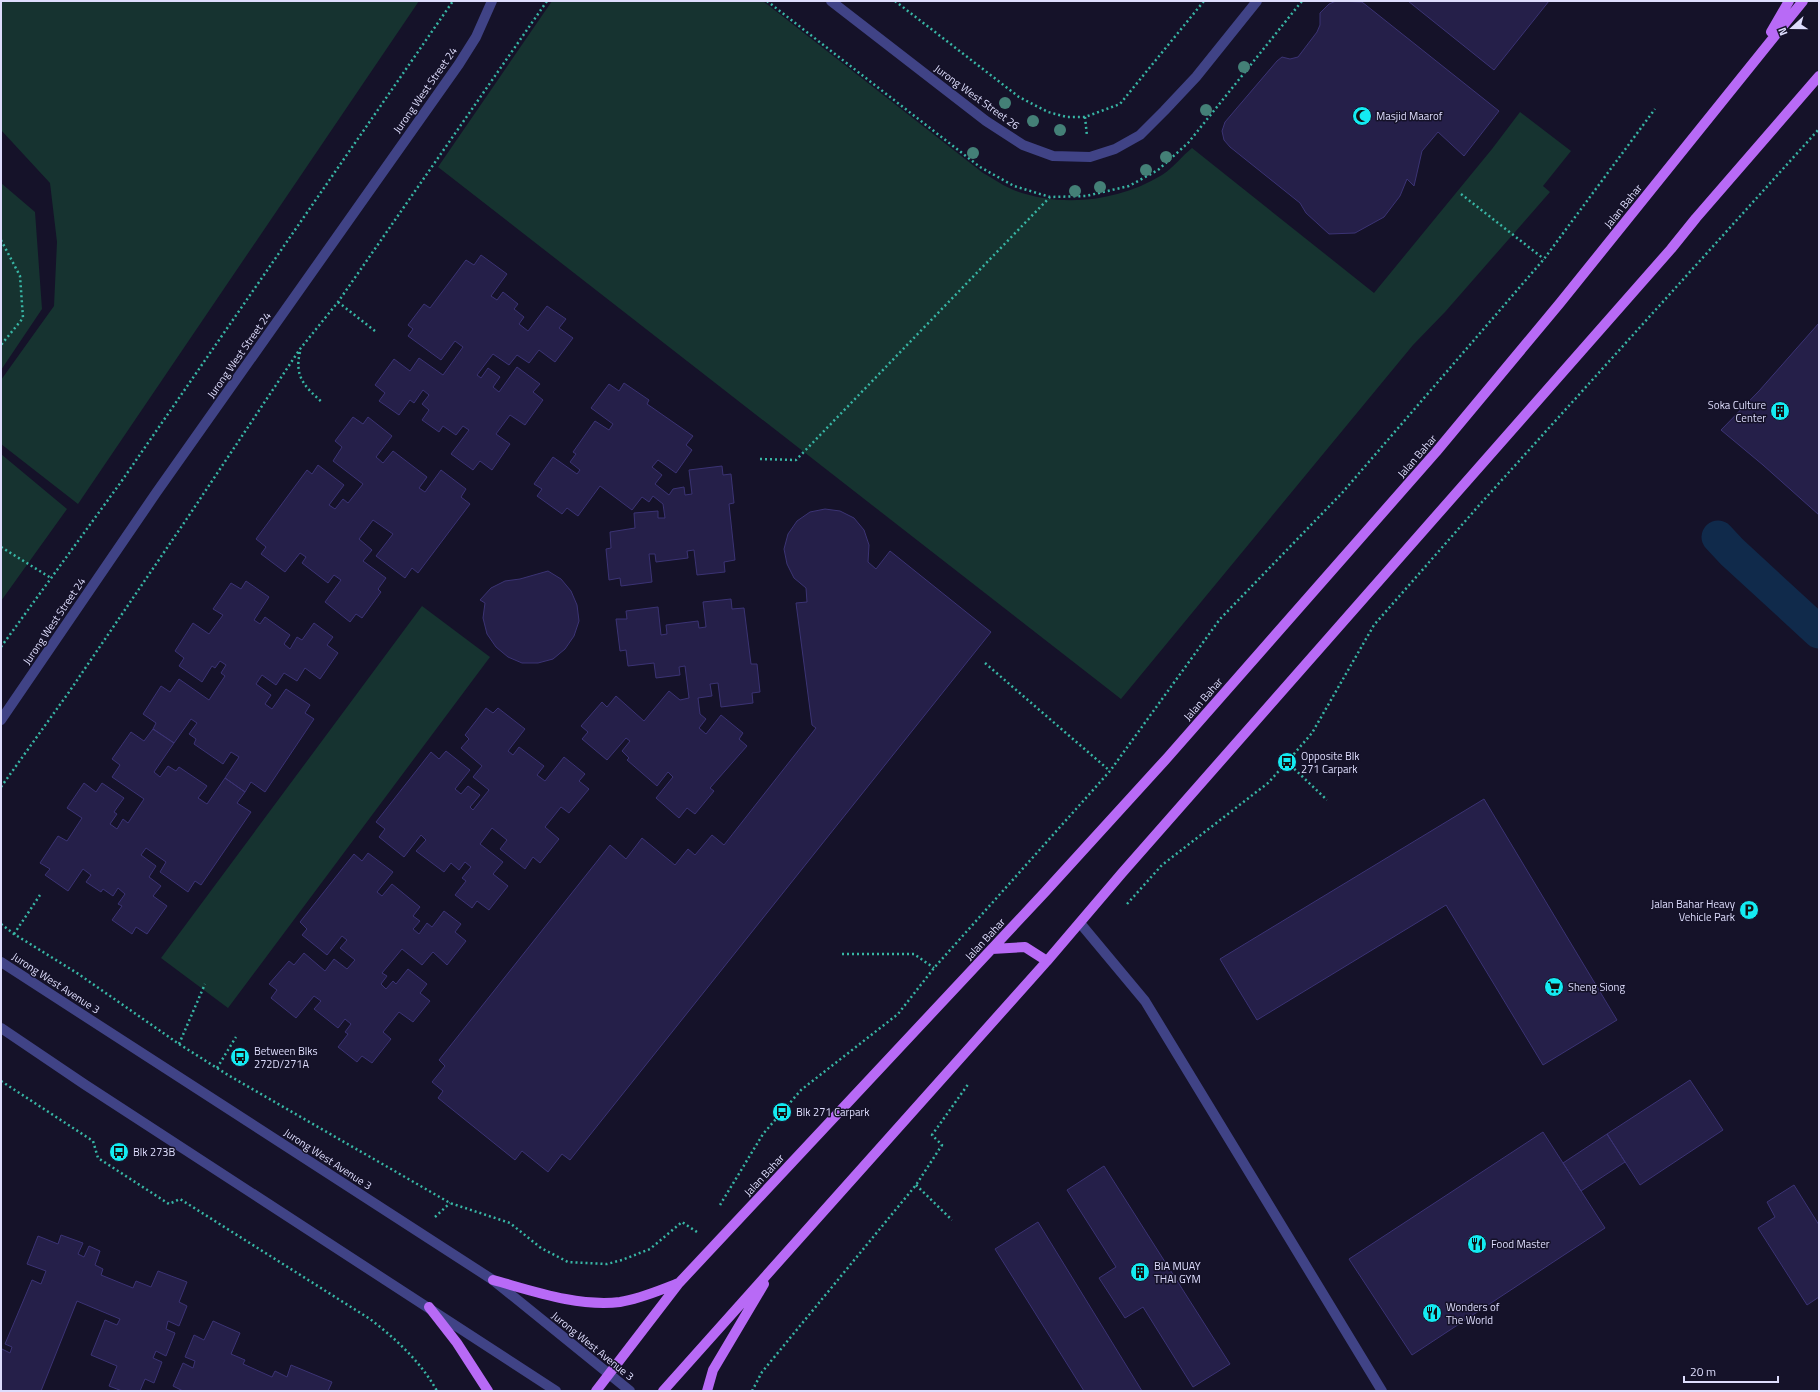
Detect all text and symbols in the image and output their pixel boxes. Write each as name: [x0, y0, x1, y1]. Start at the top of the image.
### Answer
north arrow: [1772, 8, 1812, 48]
text: N: [1774, 25, 1791, 38]
street label: Jurong West Street 24: [389, 44, 461, 136]
street label: Jurong West Street 26: [931, 61, 1023, 133]
mosque icon: Masjid Maarof: [1351, 105, 1373, 127]
place label: Masjid Maarof: [1376, 108, 1443, 124]
street label: Jalan Bahar: [1600, 180, 1646, 231]
street label: Jurong West Street 24: [203, 309, 275, 401]
place label: Soka Culture Center: [1708, 397, 1766, 426]
building icon: Soka Culture Center: [1769, 400, 1791, 422]
street label: Jalan Bahar: [1394, 431, 1440, 481]
street label: Jurong West Street 24: [19, 574, 89, 668]
street label: Jalan Bahar: [1180, 674, 1226, 724]
place label: Opposite Blk 271 Carpark: [1301, 748, 1360, 777]
bus stop icon: Opposite Blk 271 Carpark: [1276, 751, 1298, 773]
place label: Jalan Bahar Heavy Vehicle Park: [1651, 896, 1736, 925]
parking icon: Jalan Bahar Heavy Vehicle Park: [1738, 899, 1760, 921]
street label: Jalan Bahar: [961, 914, 1009, 964]
street label: Jurong West Avenue 3: [9, 949, 103, 1017]
supermarket icon: Sheng Siong: [1543, 976, 1565, 998]
place label: Sheng Siong: [1568, 979, 1625, 995]
place label: Between Blks 272D/271A: [254, 1043, 318, 1072]
bus stop icon: Between Blks 272D/271A: [229, 1046, 251, 1068]
bus stop icon: Blk 271 Carpark: [771, 1101, 793, 1123]
place label: Blk 271 Carpark: [796, 1104, 870, 1120]
street label: Jurong West Avenue 3: [281, 1125, 375, 1193]
bus stop icon: Blk 273B: [108, 1141, 130, 1163]
place label: Blk 273B: [133, 1144, 175, 1160]
street label: Jalan Bahar: [740, 1150, 788, 1200]
restaurant icon: Food Master: [1466, 1233, 1488, 1255]
place label: Food Master: [1491, 1236, 1550, 1252]
place label: BIA MUAY THAI GYM: [1154, 1258, 1201, 1287]
building icon: BIA MUAY THAI GYM: [1129, 1261, 1151, 1283]
place label: Wonders of The World: [1446, 1299, 1500, 1328]
restaurant icon: Wonders of The World: [1421, 1302, 1443, 1324]
street label: Jurong West Avenue 3: [548, 1308, 638, 1384]
scale bar: [1684, 1358, 1778, 1384]
text: 20 m: [1690, 1362, 1716, 1381]

